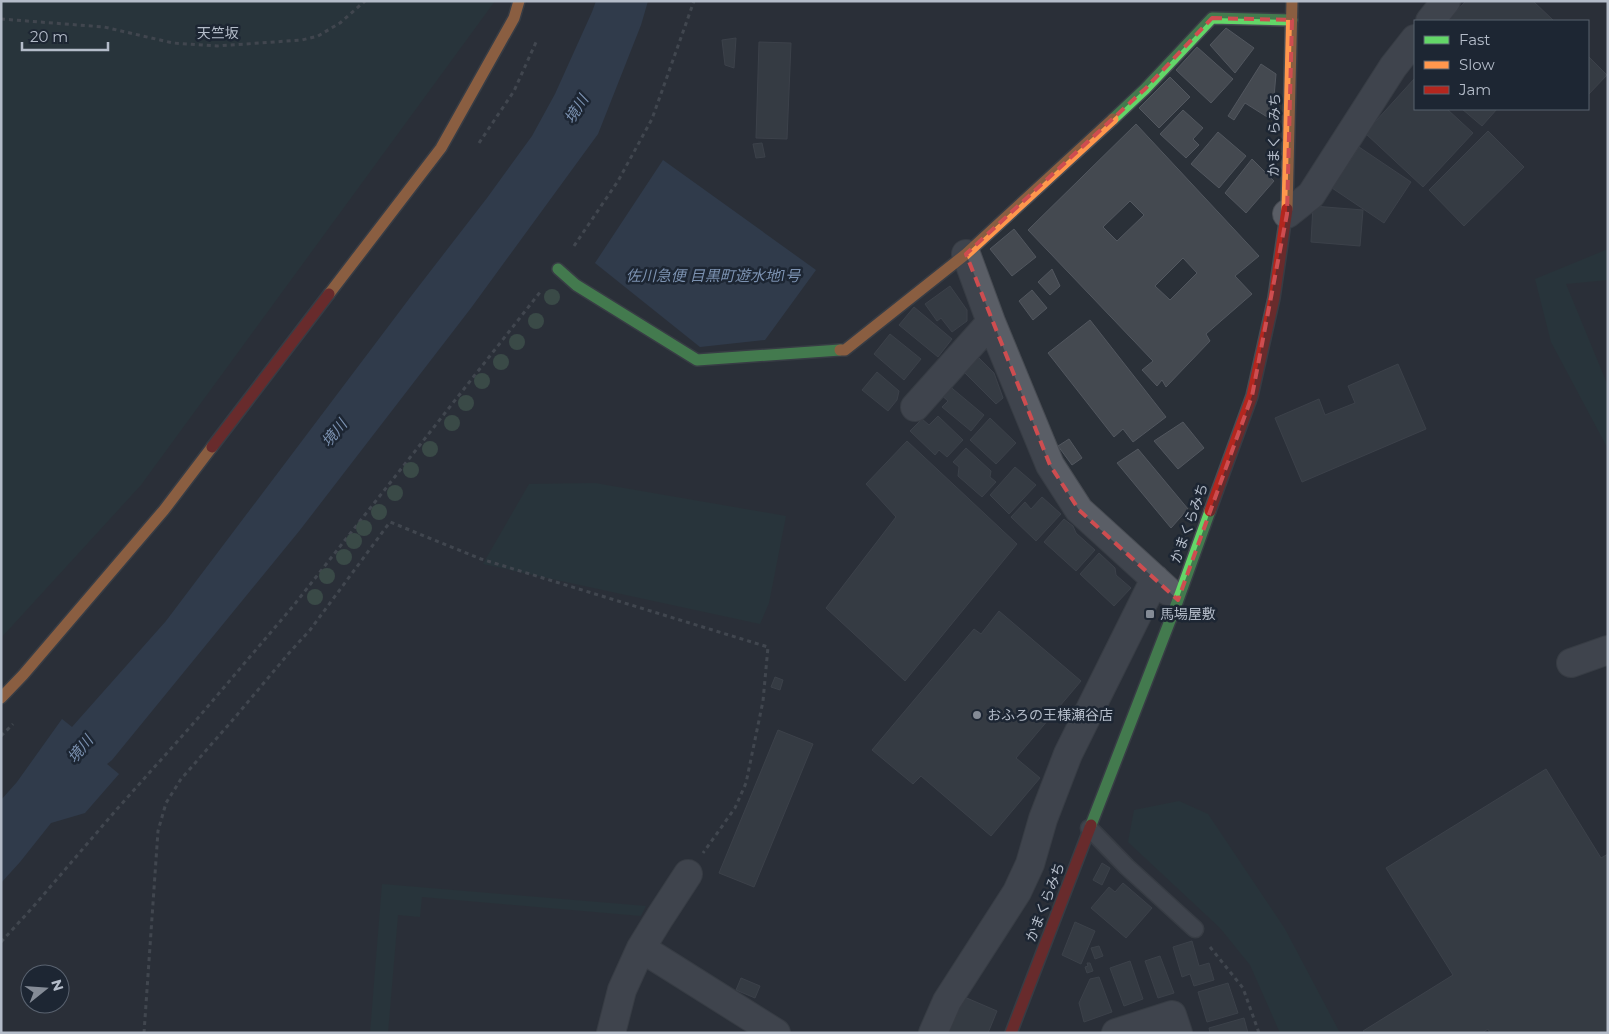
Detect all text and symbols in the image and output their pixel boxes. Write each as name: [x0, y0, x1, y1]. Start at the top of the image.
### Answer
scale bar: [22, 20, 109, 52]
legend: [1414, 20, 1589, 110]
street label: 天竺坂: [197, 24, 239, 42]
text: 20 m: [30, 27, 68, 46]
text: Fast: [1459, 30, 1490, 49]
text: Slow: [1459, 55, 1495, 74]
text: Jam: [1458, 80, 1491, 99]
water label: 境川: [560, 90, 593, 127]
street label: かまくらみち: [1264, 93, 1284, 177]
water label: 佐川急便 目黒町遊水地1号: [626, 266, 801, 285]
water label: 境川: [317, 414, 352, 451]
street label: かまくらみち: [1166, 480, 1212, 566]
place label: 馬場屋敷: [1160, 605, 1216, 623]
marker: 馬場屋敷: [1144, 608, 1156, 620]
place label: おふろの王様瀬谷店: [987, 706, 1113, 724]
marker: おふろの王様瀬谷店: [971, 709, 983, 721]
water label: 境川: [63, 730, 98, 767]
street label: かまくらみち: [1022, 860, 1068, 944]
north arrow: [20, 964, 70, 1014]
text: N: [47, 977, 68, 993]

